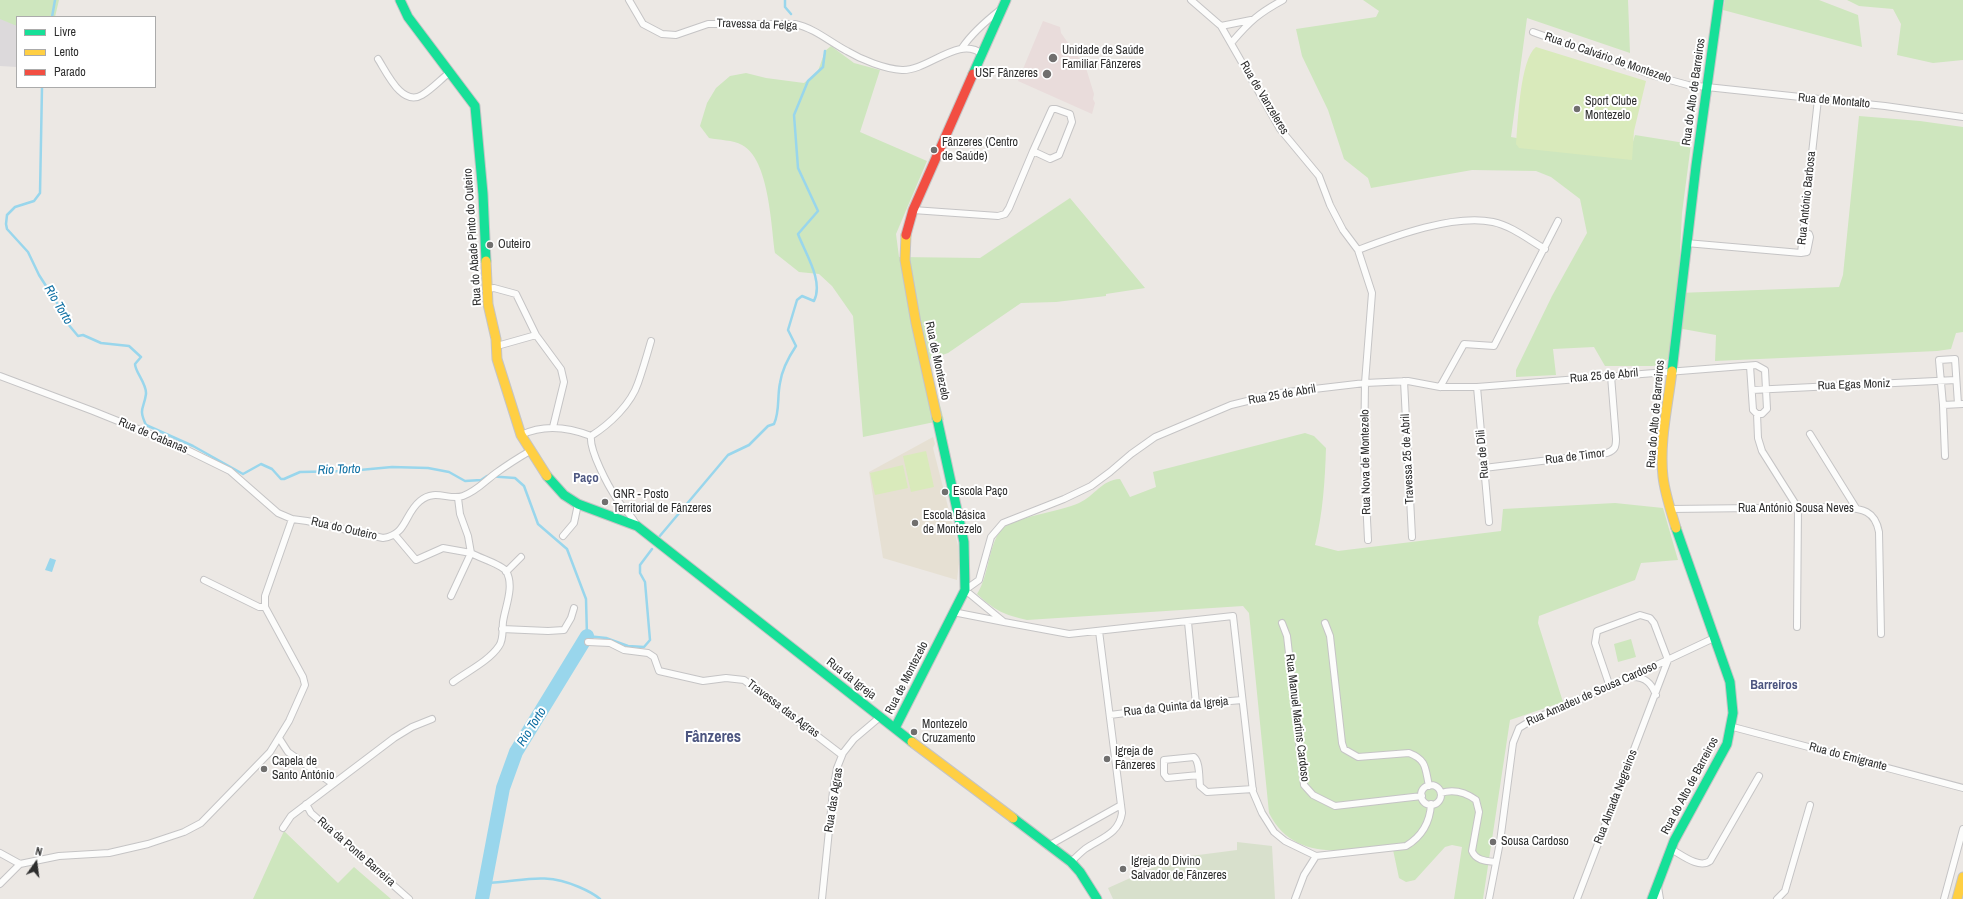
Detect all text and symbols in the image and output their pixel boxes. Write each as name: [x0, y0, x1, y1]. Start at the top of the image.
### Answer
legend: [16, 16, 156, 88]
street label: Travessa da Felga: [716, 16, 798, 34]
text: Livre: [54, 24, 76, 40]
street label: Rua do Calvário de Montezelo: [1543, 30, 1673, 86]
street label: Rua do Alto de Barreiros: [1679, 37, 1709, 147]
text: Lento: [54, 44, 79, 60]
place label: Unidade de Saúde Familiar Fânzeres: [1062, 44, 1144, 72]
marker: Unidade de Saúde Familiar Fânzeres: [1047, 52, 1059, 64]
street label: Rua de Vanzeleres: [1236, 59, 1292, 137]
text: Parado: [54, 64, 86, 80]
place label: USF Fânzeres: [975, 67, 1038, 81]
marker: USF Fânzeres: [1041, 68, 1053, 80]
street label: Rua de Montalto: [1797, 91, 1871, 111]
place label: Sport Clube Montezelo: [1585, 95, 1637, 123]
marker: Sport Clube Montezelo: [1572, 104, 1582, 114]
place label: Fânzeres (Centro de Saúde): [942, 136, 1018, 164]
marker: Fânzeres (Centro de Saúde): [929, 145, 939, 155]
street label: Rua António Barbosa: [1795, 150, 1819, 246]
street label: Rua do Abade Pinto do Outeiro: [461, 168, 485, 306]
place label: Outeiro: [498, 238, 531, 252]
marker: Outeiro: [485, 240, 495, 250]
water label: Rio Torto: [40, 283, 76, 327]
street label: Rua de Montezelo: [922, 320, 952, 402]
street label: Rua do Alto de Barreiros: [1644, 359, 1668, 469]
street label: Rua 25 de Abril: [1569, 366, 1639, 386]
street label: Rua Egas Moniz: [1817, 377, 1891, 393]
street label: Rua 25 de Abril: [1247, 382, 1317, 408]
street label: Rua Nova de Montezelo: [1358, 409, 1374, 515]
street label: Travessa 25 de Abril: [1398, 413, 1418, 505]
street label: Rua de Cabanas: [116, 415, 190, 457]
street label: Rua de Dili: [1474, 429, 1492, 479]
street label: Rua de Timor: [1544, 446, 1606, 468]
water label: Rio Torto: [317, 461, 361, 479]
district label: Paço: [573, 471, 599, 487]
place label: Escola Paço: [953, 485, 1008, 499]
marker: Escola Paço: [940, 487, 950, 497]
place label: GNR - Posto Territorial de Fânzeres: [613, 488, 712, 516]
marker: GNR - Posto Territorial de Fânzeres: [600, 497, 610, 507]
street label: Rua António Sousa Neves: [1738, 502, 1854, 516]
place label: Escola Básica de Montezelo: [923, 509, 985, 537]
street label: Rua do Outeiro: [310, 514, 378, 544]
marker: Escola Básica de Montezelo: [910, 518, 920, 528]
street label: Rua de Montezelo: [882, 639, 932, 717]
street label: Rua Manuel Martins Cardoso: [1282, 653, 1312, 783]
street label: Rua da Igreja: [823, 655, 879, 703]
street label: Rua Amadeu de Sousa Cardoso: [1524, 659, 1660, 729]
street label: Travessa das Agras: [744, 677, 822, 741]
district label: Barreiros: [1750, 678, 1798, 694]
street label: Rua da Quinta da Igreja: [1123, 694, 1229, 720]
water label: Rio Torto: [514, 705, 550, 749]
place label: Montezelo Cruzamento: [922, 718, 976, 746]
marker: Montezelo Cruzamento: [909, 727, 919, 737]
district label: Fânzeres: [685, 728, 741, 748]
street label: Rua do Alto de Barreiros: [1658, 735, 1722, 837]
street label: Rua do Emigrante: [1808, 740, 1888, 774]
place label: Igreja de Fânzeres: [1115, 745, 1156, 773]
street label: Rua Almada Negreiros: [1591, 748, 1641, 846]
marker: Igreja de Fânzeres: [1102, 754, 1112, 764]
place label: Capela de Santo António: [272, 755, 334, 783]
marker: Capela de Santo António: [259, 764, 269, 774]
street label: Rua das Agras: [822, 767, 846, 833]
street label: Rua da Ponte Barreira: [314, 814, 398, 890]
place label: Sousa Cardoso: [1501, 835, 1569, 849]
marker: Sousa Cardoso: [1488, 837, 1498, 847]
north arrow: [16, 843, 56, 883]
text: N: [34, 844, 44, 859]
place label: Igreja do Divino Salvador de Fânzeres: [1131, 855, 1227, 883]
marker: Igreja do Divino Salvador de Fânzeres: [1118, 864, 1128, 874]

